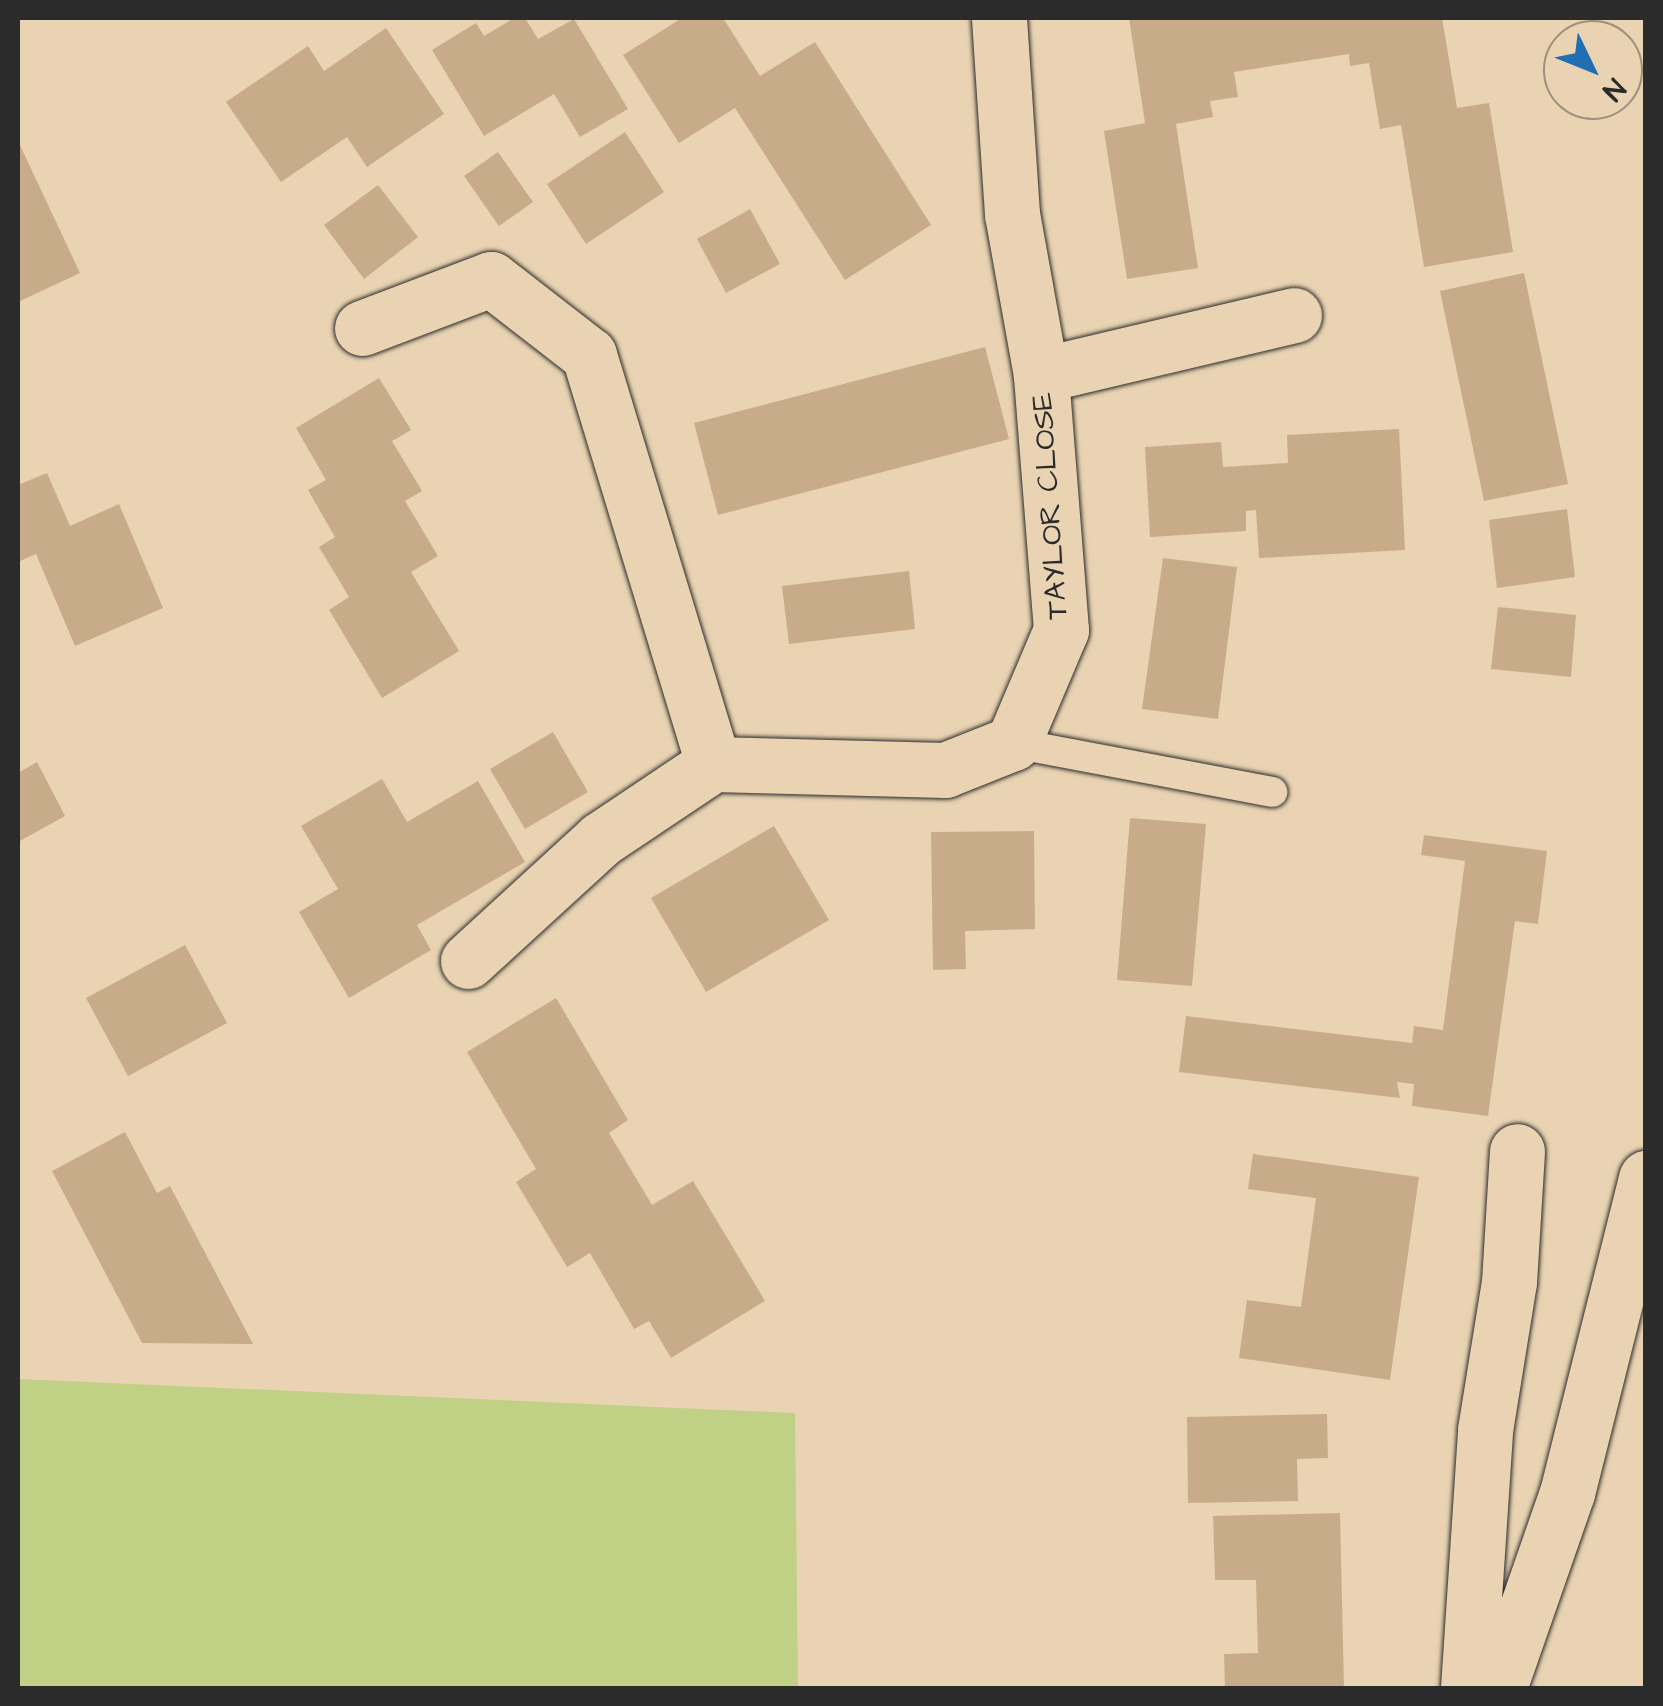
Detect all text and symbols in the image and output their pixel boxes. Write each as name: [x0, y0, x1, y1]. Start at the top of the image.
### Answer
north arrow: [1543, 20, 1643, 120]
text: N: [1594, 70, 1634, 109]
street label: TAYLOR CLOSE: [1024, 391, 1076, 621]

